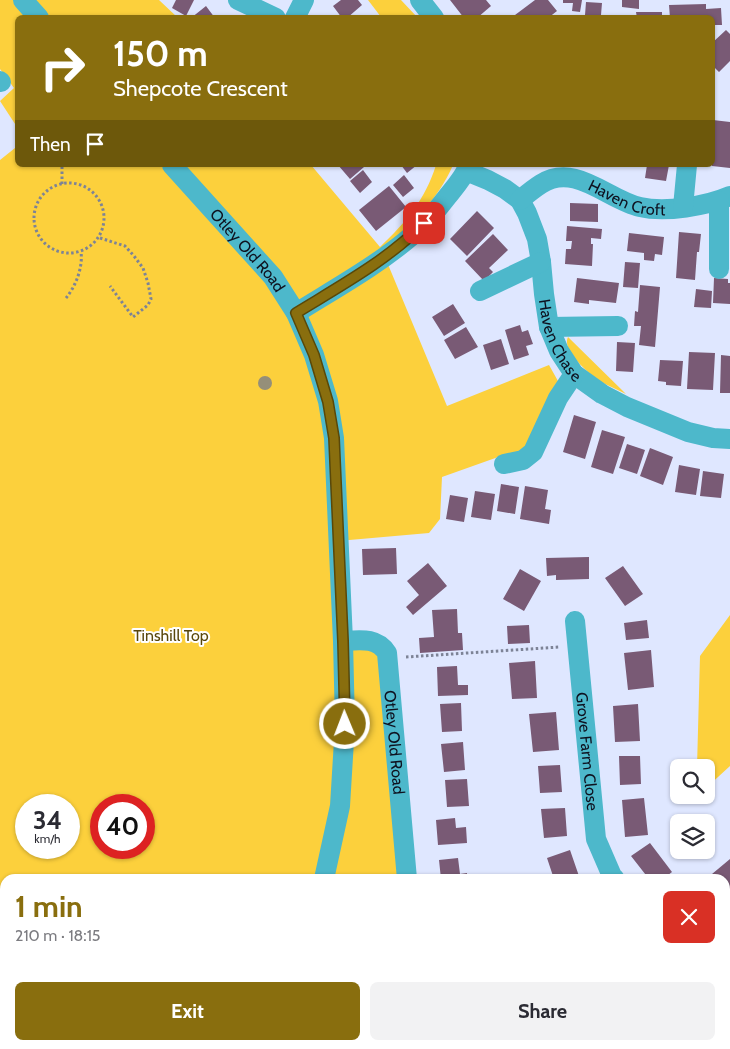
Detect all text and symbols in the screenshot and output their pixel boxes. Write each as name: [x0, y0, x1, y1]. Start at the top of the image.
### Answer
text: 150 m: [113, 32, 208, 75]
icon: right: [30, 35, 95, 100]
text: Shepcote Crescent: [113, 75, 288, 102]
icon: arrive: [81, 130, 109, 158]
text: Then: [30, 133, 71, 156]
street label: Haven Croft: [585, 176, 666, 219]
pin: [403, 202, 445, 244]
street label: Otley Old Road: [206, 205, 289, 295]
icon: arrive: [410, 209, 438, 237]
street label: Haven Chase: [535, 298, 585, 386]
park label: Tinshill Top: [133, 626, 209, 645]
street label: Otley Old Road: [380, 689, 408, 795]
street label: Grove Farm Close: [572, 691, 602, 811]
position arrow: [318, 697, 370, 749]
map controls: [670, 759, 715, 859]
button: search: [670, 759, 715, 804]
speed limit sign: 40: [90, 794, 155, 859]
text: 34: [33, 805, 62, 835]
button: layers: [670, 814, 715, 859]
text: km/h: [34, 831, 61, 846]
text: 1 min: [15, 888, 83, 925]
button: close: [663, 891, 715, 943]
text: 210 m · 18:15: [15, 926, 101, 945]
button: Exit: [15, 982, 360, 1040]
button: Share: [370, 982, 715, 1040]

